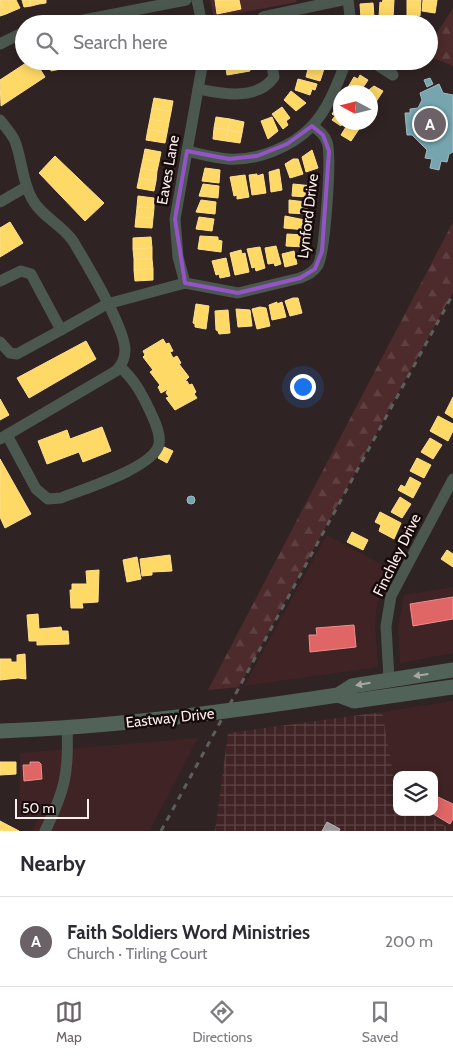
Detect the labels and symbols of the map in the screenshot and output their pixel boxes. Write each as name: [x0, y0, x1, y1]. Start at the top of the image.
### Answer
north arrow: [333, 85, 378, 130]
pin: A: [414, 105, 446, 143]
street label: Eaves Lane: [153, 133, 183, 206]
street label: Lynford Drive: [294, 172, 322, 259]
your location: [290, 374, 316, 400]
street label: Finchley Drive: [369, 510, 425, 599]
one-way arrow: [413, 671, 429, 679]
one-way arrow: [354, 681, 370, 689]
street label: Eastway Drive: [125, 704, 216, 732]
scale bar: [15, 796, 89, 819]

